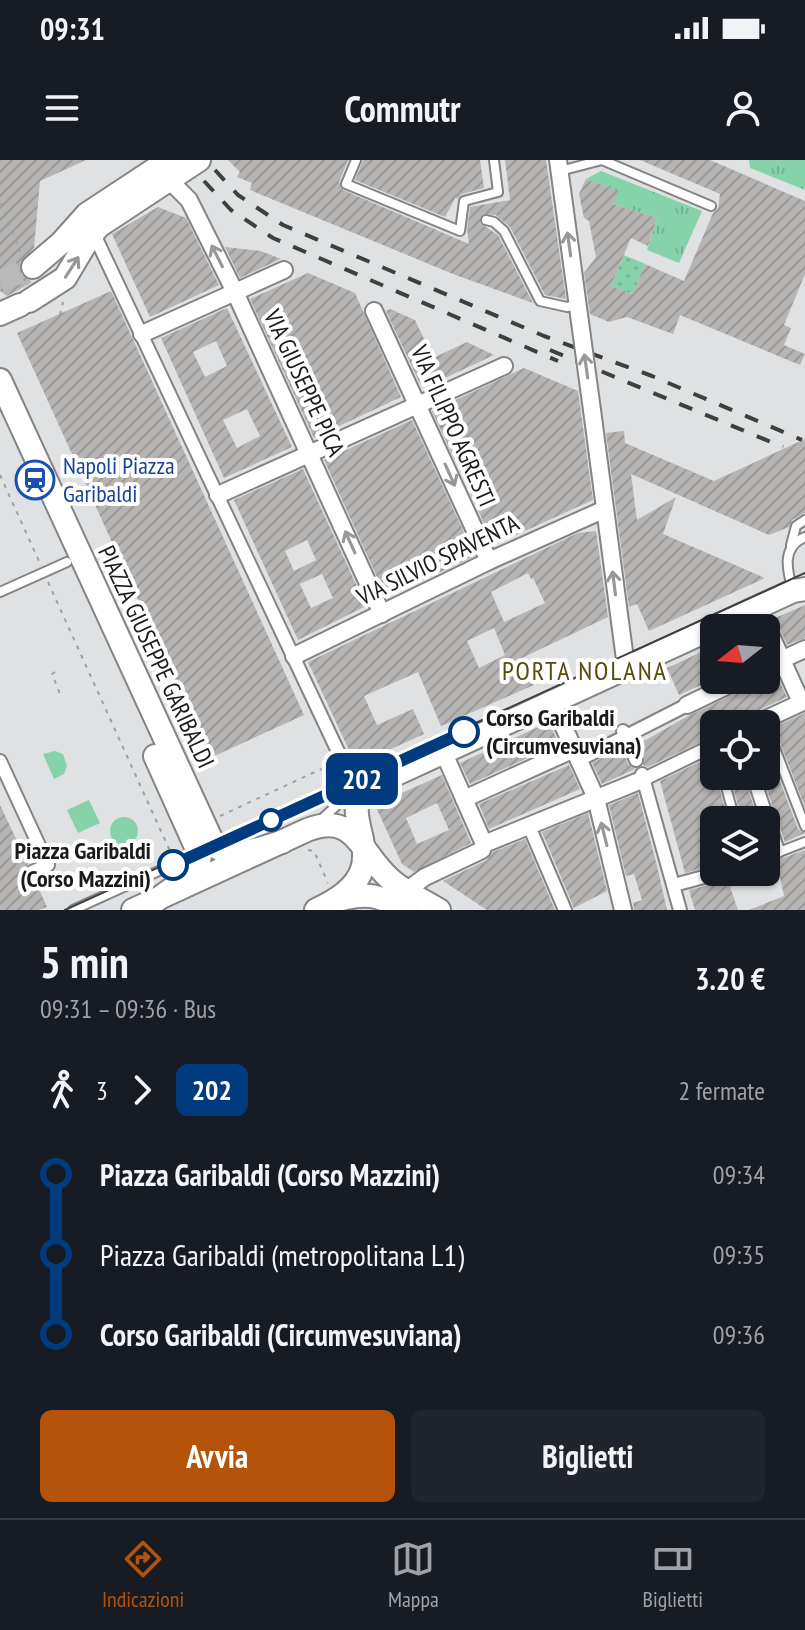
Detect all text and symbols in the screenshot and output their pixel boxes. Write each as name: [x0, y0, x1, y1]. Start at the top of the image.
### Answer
text: 09:31: [40, 9, 105, 48]
text: Commutr: [344, 85, 461, 132]
icon: menu: [40, 86, 84, 130]
icon: person: [721, 86, 765, 130]
one-way arrow: [561, 232, 576, 257]
one-way arrow: [209, 244, 224, 268]
one-way arrow: [64, 256, 81, 278]
street label: VIA GIUSEPPE PICA: [257, 304, 352, 462]
street label: VIA FILIPPO AGRESTI: [404, 339, 503, 511]
one-way arrow: [578, 354, 593, 379]
place label: Napoli Piazza Garibaldi: [63, 450, 175, 509]
station icon: Napoli Piazza Garibaldi: [14, 459, 56, 501]
one-way arrow: [443, 463, 458, 487]
street label: VIA SILVIO SPAVENTA: [351, 507, 524, 613]
one-way arrow: [342, 531, 357, 555]
street label: PIAZZA GIUSEPPE GARIBALDI: [91, 541, 222, 773]
one-way arrow: [606, 571, 621, 597]
north arrow: [700, 614, 780, 694]
map controls: [700, 614, 780, 886]
district label: PORTA NOLANA: [502, 654, 668, 687]
place label: Corso Garibaldi (Circumvesuviana): [486, 702, 642, 761]
button: locate: [700, 710, 780, 790]
marker: Corso Garibaldi (Circumvesuviana): [449, 717, 479, 747]
line badge: 202: [316, 753, 408, 805]
text: 202: [342, 760, 382, 797]
button: layers: [700, 806, 780, 886]
unlabelled marker: [260, 809, 282, 831]
one-way arrow: [596, 822, 611, 848]
place label: Piazza Garibaldi (Corso Mazzini): [15, 835, 151, 894]
marker: Piazza Garibaldi (Corso Mazzini): [158, 850, 188, 880]
text: 5 min: [40, 933, 129, 990]
text: 3.20 €: [695, 959, 765, 998]
text: 09:31 – 09:36 · Bus: [40, 992, 216, 1025]
icon: walk: [40, 1068, 84, 1112]
icon: forward: [120, 1068, 164, 1112]
text: 202: [192, 1071, 232, 1108]
text: 3: [96, 1074, 108, 1107]
text: 2 fermate: [678, 1074, 765, 1107]
text: Piazza Garibaldi (Corso Mazzini): [100, 1155, 440, 1194]
text: 09:34: [713, 1158, 765, 1191]
text: Piazza Garibaldi (metropolitana L1): [100, 1235, 464, 1274]
text: 09:35: [713, 1238, 765, 1271]
text: Corso Garibaldi (Circumvesuviana): [100, 1315, 462, 1354]
text: 09:36: [713, 1318, 765, 1351]
button: Avvia: [40, 1410, 395, 1502]
button: Biglietti: [411, 1410, 765, 1502]
tab: Indicazioni: [102, 1537, 184, 1613]
tab: Mappa: [388, 1537, 439, 1613]
tab: Biglietti: [643, 1537, 703, 1613]

